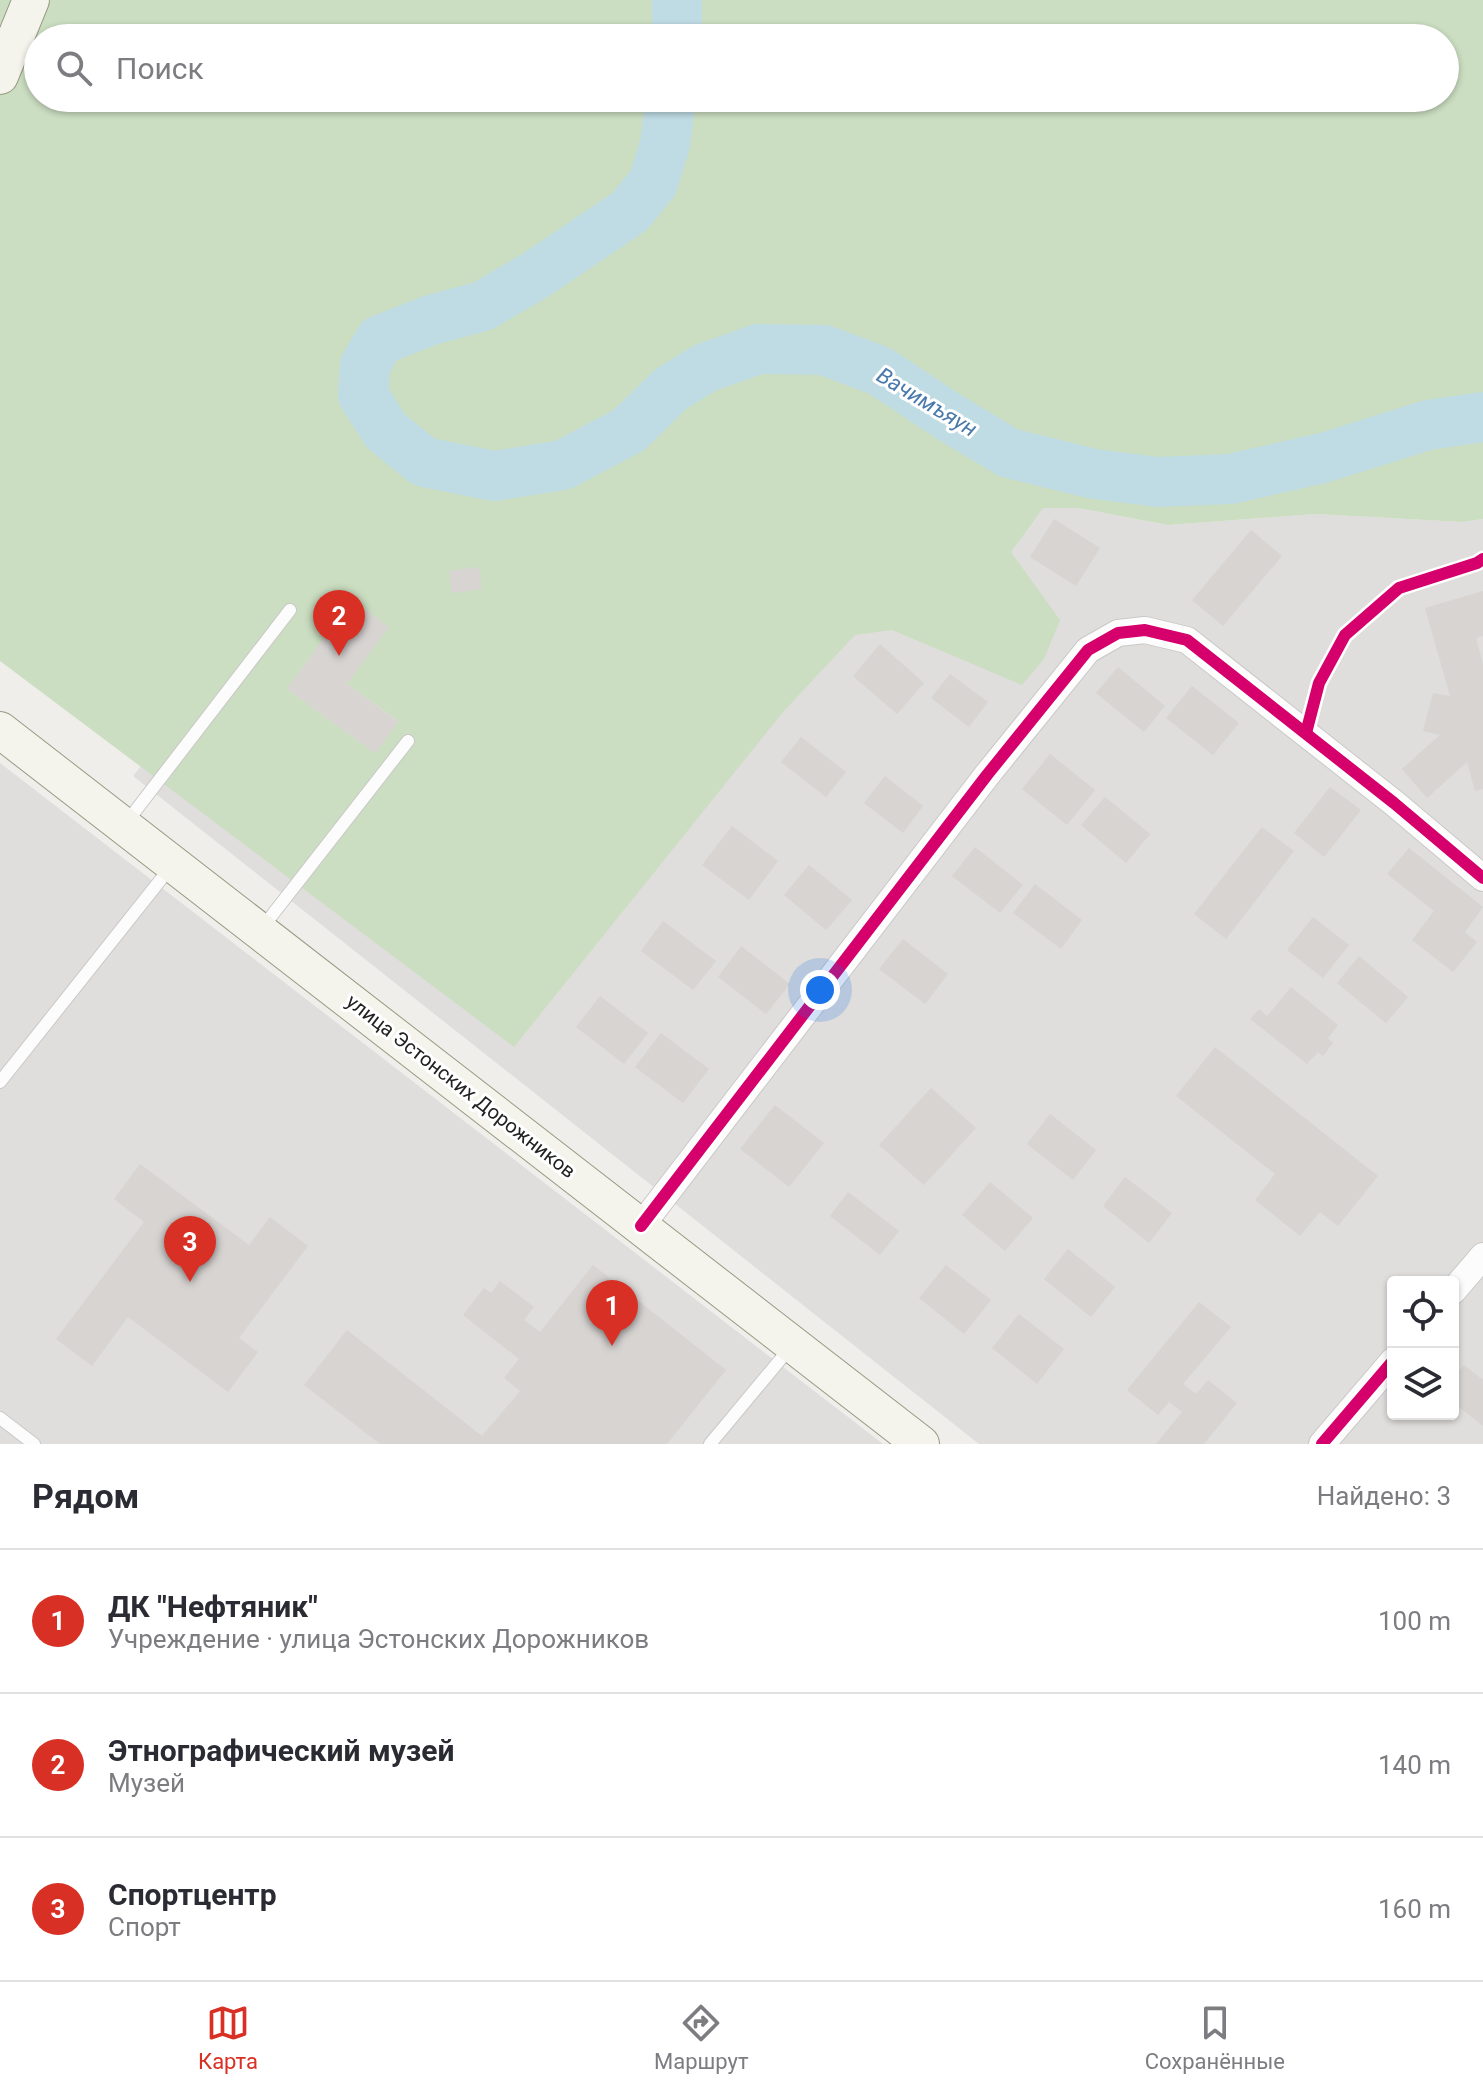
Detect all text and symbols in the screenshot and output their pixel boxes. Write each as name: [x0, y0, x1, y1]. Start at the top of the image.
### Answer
search box: [24, 24, 1459, 112]
icon: search: [52, 46, 96, 90]
text: Поиск: [116, 51, 204, 86]
water label: Вачимъяун: [873, 362, 981, 442]
pin: 2: [313, 590, 365, 656]
your location: [800, 970, 840, 1010]
street label: улица Эстонских Дорожников: [342, 989, 580, 1183]
pin: 3: [164, 1216, 216, 1282]
map controls: [1387, 1276, 1459, 1420]
button: locate: [1387, 1276, 1459, 1348]
pin: 1: [586, 1280, 638, 1346]
button: layers: [1387, 1348, 1459, 1420]
text: Рядом: [32, 1476, 139, 1516]
text: Найдено: 3: [1317, 1481, 1451, 1511]
text: ДК "Нефтяник": [108, 1589, 318, 1624]
text: 1: [51, 1606, 65, 1636]
text: 100 m: [1378, 1606, 1451, 1636]
text: Учреждение · улица Эстонских Дорожников: [108, 1624, 649, 1654]
text: Этнографический музей: [108, 1733, 454, 1768]
text: 2: [51, 1750, 65, 1780]
text: 140 m: [1378, 1750, 1451, 1780]
text: Музей: [108, 1768, 185, 1798]
text: Спортцентр: [108, 1877, 277, 1912]
text: 3: [51, 1894, 65, 1924]
text: 160 m: [1378, 1894, 1451, 1924]
text: Спорт: [108, 1912, 181, 1942]
tab: Карта: [198, 2001, 258, 2074]
tab: Маршрут: [654, 2001, 749, 2074]
tab: Сохранённые: [1145, 2001, 1285, 2074]

